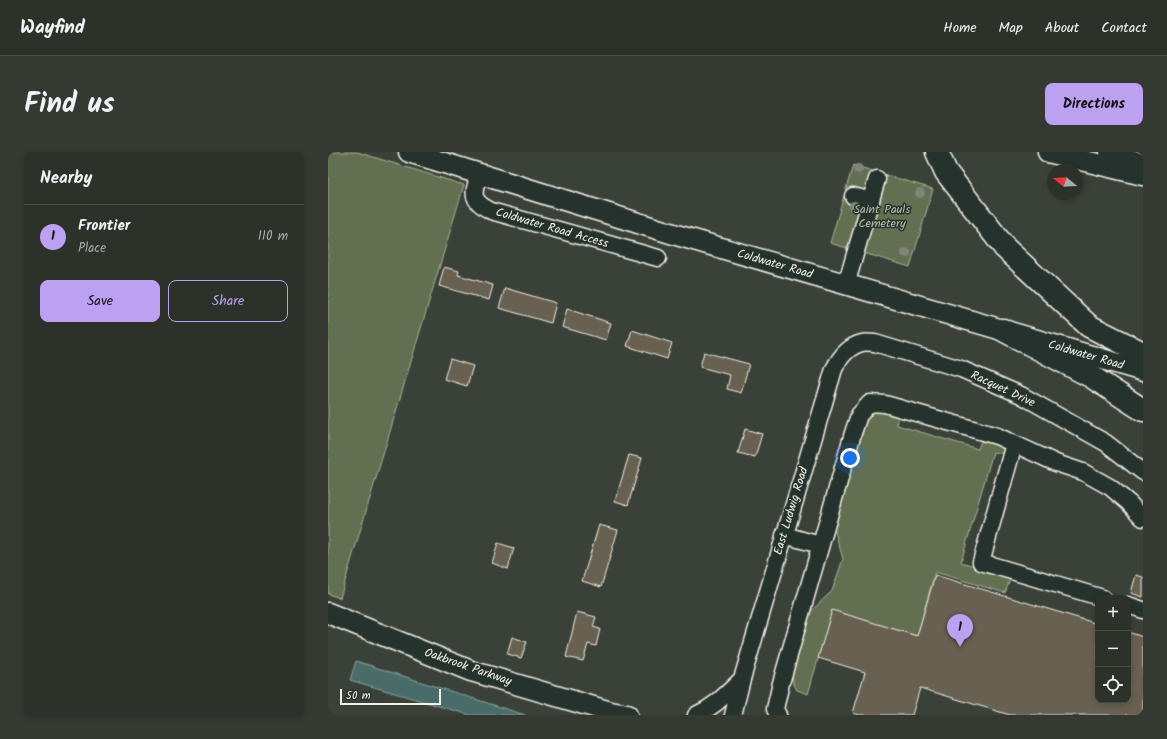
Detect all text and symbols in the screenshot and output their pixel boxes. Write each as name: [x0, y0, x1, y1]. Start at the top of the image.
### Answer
text: Wayfind: [20, 13, 85, 43]
text: Home: [943, 17, 977, 39]
text: Map: [999, 17, 1023, 39]
text: About: [1045, 17, 1079, 39]
text: Contact: [1101, 17, 1147, 39]
text: Find us: [24, 82, 115, 127]
button: Directions: [1045, 83, 1143, 125]
north arrow: [1047, 164, 1083, 200]
text: Nearby: [40, 165, 92, 192]
park label: Saint Pauls Cemetery: [854, 200, 910, 233]
street label: Coldwater Road Access: [493, 203, 611, 253]
text: Frontier: [78, 214, 130, 238]
text: 1: [51, 226, 55, 247]
text: 110 m: [258, 226, 288, 247]
text: Place: [78, 238, 106, 259]
street label: Coldwater Road: [735, 244, 816, 284]
button: Save: [40, 280, 160, 322]
button: Share: [168, 280, 288, 322]
street label: Coldwater Road: [1046, 335, 1127, 375]
street label: Racquet Drive: [968, 366, 1039, 413]
your location: [840, 448, 860, 468]
street label: East Ludwig Road: [769, 464, 814, 557]
map controls: [1095, 595, 1131, 703]
button: +: [1095, 595, 1131, 631]
pin: 1: [947, 614, 973, 647]
button: −: [1095, 631, 1131, 667]
street label: Oakbrook Parkway: [422, 643, 515, 691]
button: locate: [1095, 667, 1131, 703]
scale bar: [340, 687, 441, 706]
text: 50 m: [346, 687, 371, 705]

